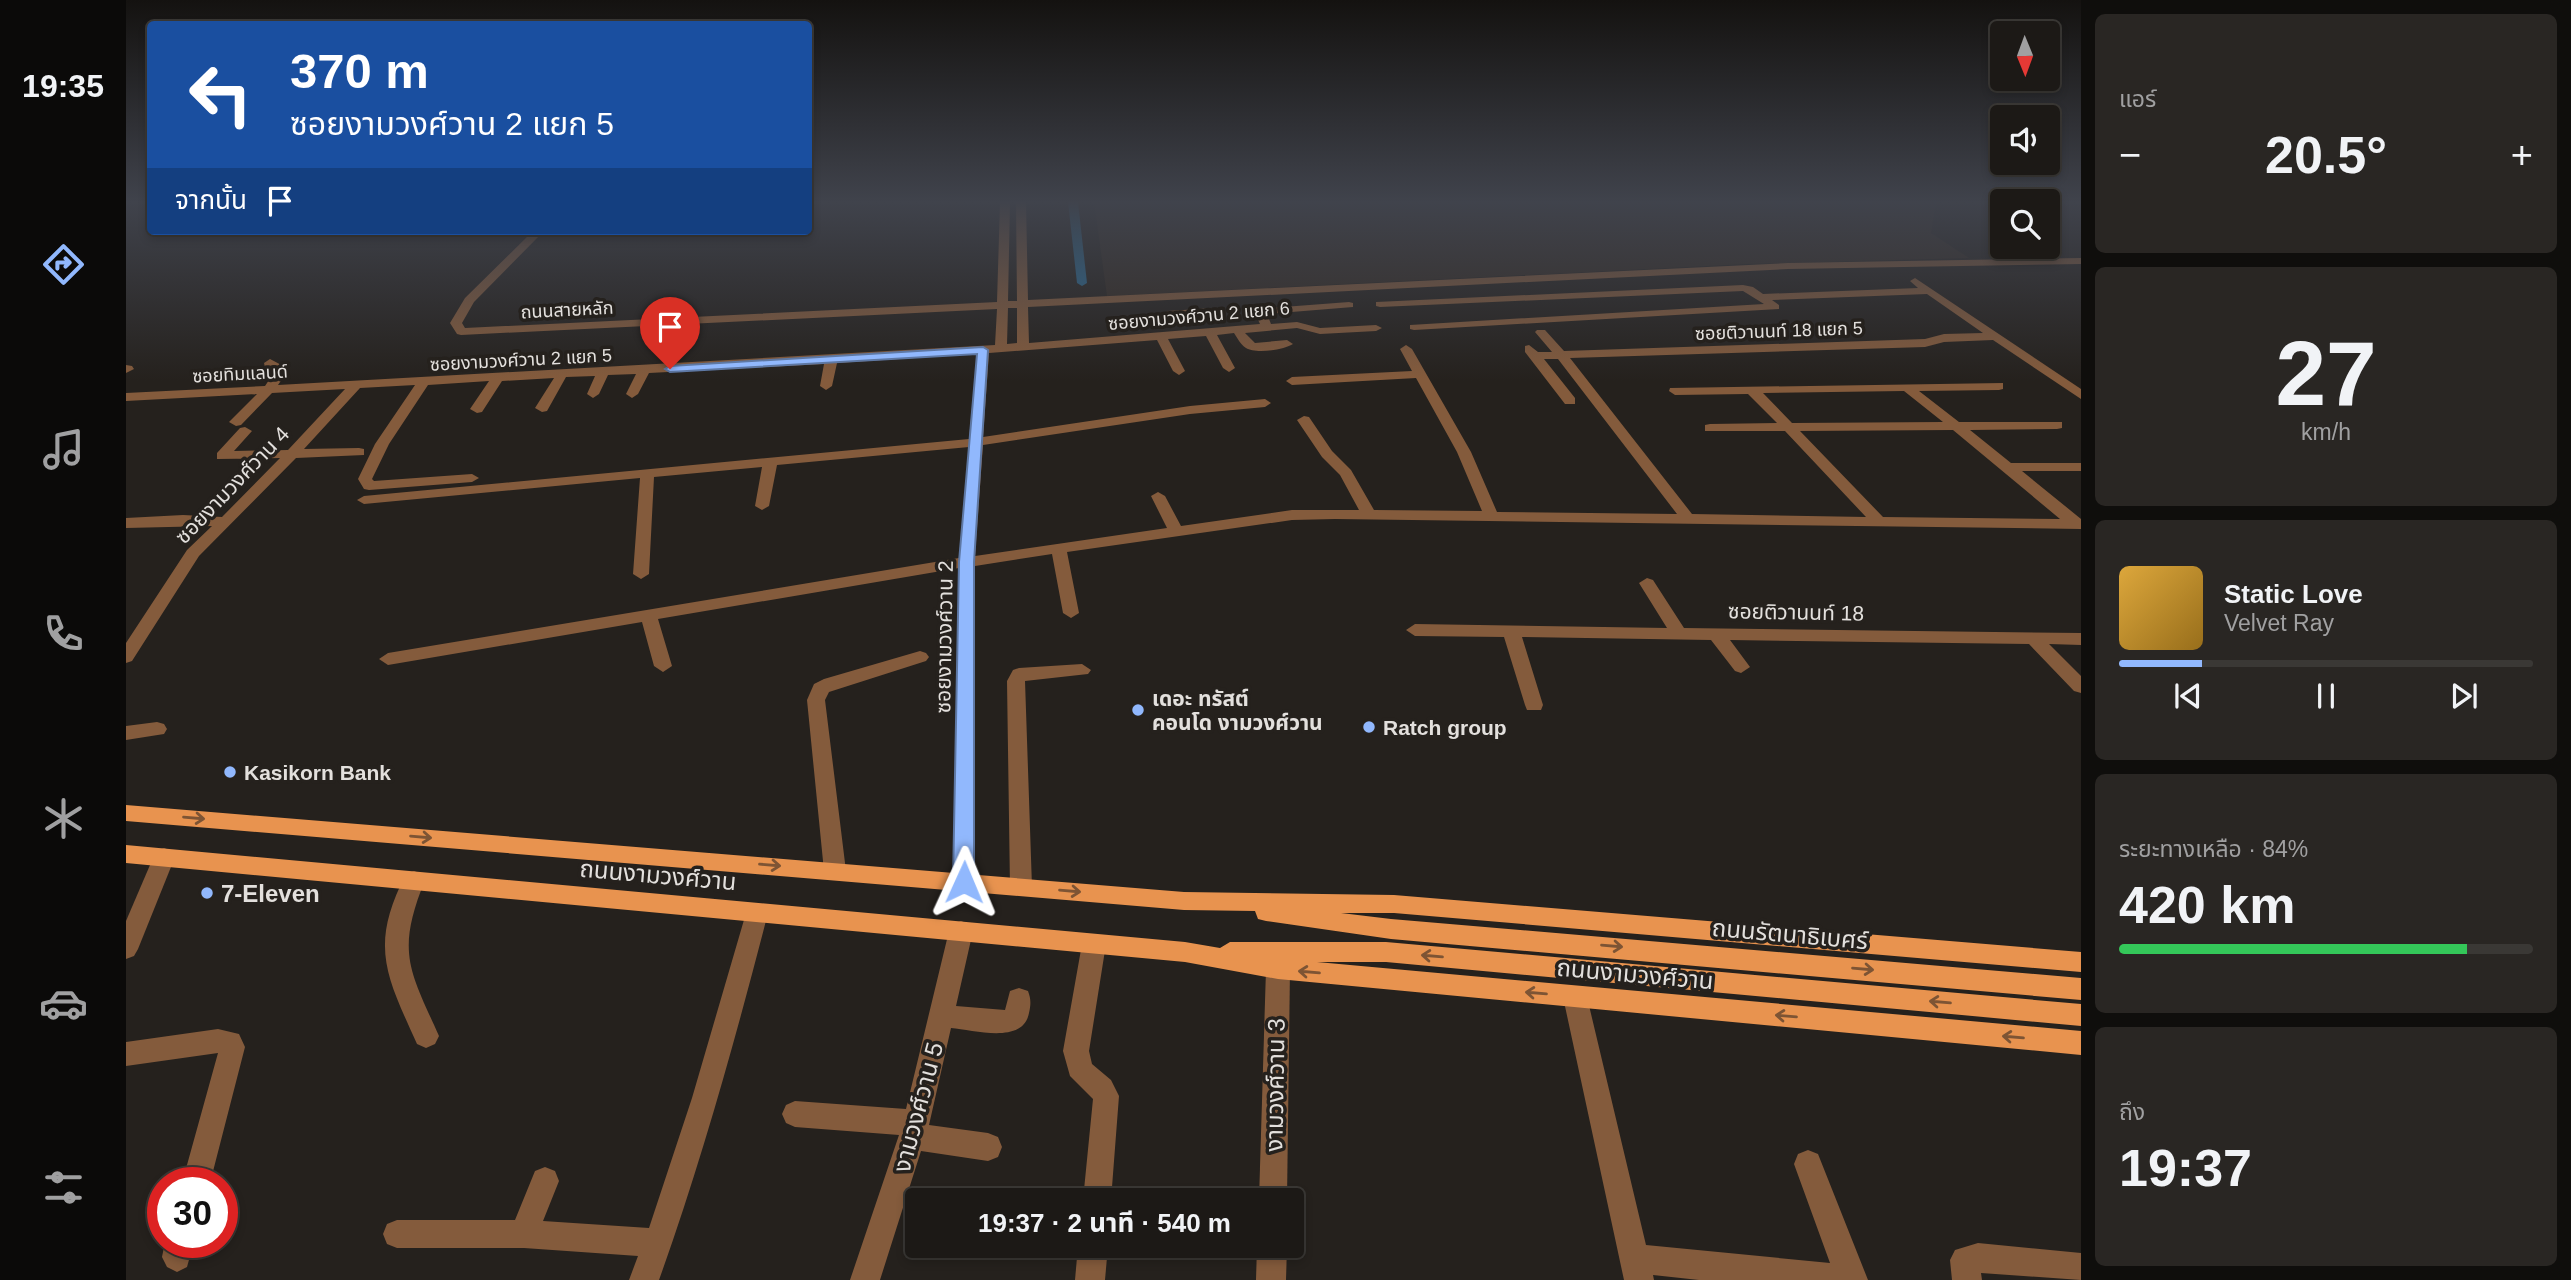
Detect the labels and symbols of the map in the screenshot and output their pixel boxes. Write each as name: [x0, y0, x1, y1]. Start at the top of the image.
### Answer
north arrow: [1990, 21, 2060, 91]
pin: [640, 297, 700, 369]
street label: ถนนสายหลัก: [520, 298, 614, 322]
street label: ซอยงามวงศ์วาน 2 แยก 6: [1107, 298, 1291, 334]
street label: ซอยติวานนท์ 18 แยก 5: [1695, 318, 1863, 344]
street label: ซอยงามวงศ์วาน 2 แยก 5: [429, 345, 613, 375]
street label: ซอยทิมแลนด์: [192, 362, 288, 386]
street label: ซอยงามวงศ์วาน 4: [171, 422, 294, 548]
street label: ซอยงามวงศ์วาน 2: [931, 560, 957, 714]
street label: ซอยติวานนท์ 18: [1728, 599, 1864, 625]
place label: เดอะ ทรัสต์ คอนโด งามวงศ์วาน: [1152, 687, 1323, 734]
marker: เดอะ ทรัสต์ คอนโด งามวงศ์วาน: [1130, 702, 1146, 718]
place label: Ratch group: [1383, 716, 1507, 739]
marker: Ratch group: [1361, 719, 1377, 735]
place label: Kasikorn Bank: [244, 761, 391, 784]
marker: Kasikorn Bank: [222, 764, 238, 780]
one-way arrow: [182, 812, 205, 825]
one-way arrow: [409, 831, 432, 844]
position arrow: [927, 845, 1001, 919]
street label: ถนนงามวงศ์วาน: [578, 855, 738, 895]
one-way arrow: [758, 859, 780, 872]
place label: 7-Eleven: [221, 880, 320, 907]
marker: 7-Eleven: [199, 885, 215, 901]
one-way arrow: [1058, 885, 1080, 898]
street label: ถนนรัตนาธิเบศร์: [1711, 914, 1870, 954]
one-way arrow: [1600, 940, 1622, 953]
one-way arrow: [1422, 949, 1444, 962]
street label: ถนนงามวงศ์วาน: [1555, 954, 1715, 994]
one-way arrow: [1851, 963, 1873, 976]
one-way arrow: [1298, 965, 1321, 978]
one-way arrow: [1525, 986, 1547, 999]
one-way arrow: [1929, 995, 1952, 1008]
one-way arrow: [1776, 1009, 1798, 1022]
street label: งามวงศ์วาน 3: [1260, 1018, 1290, 1152]
one-way arrow: [2002, 1030, 2025, 1043]
street label: งามวงศ์วาน 5: [888, 1039, 948, 1175]
speed limit sign: 30: [147, 1167, 238, 1258]

